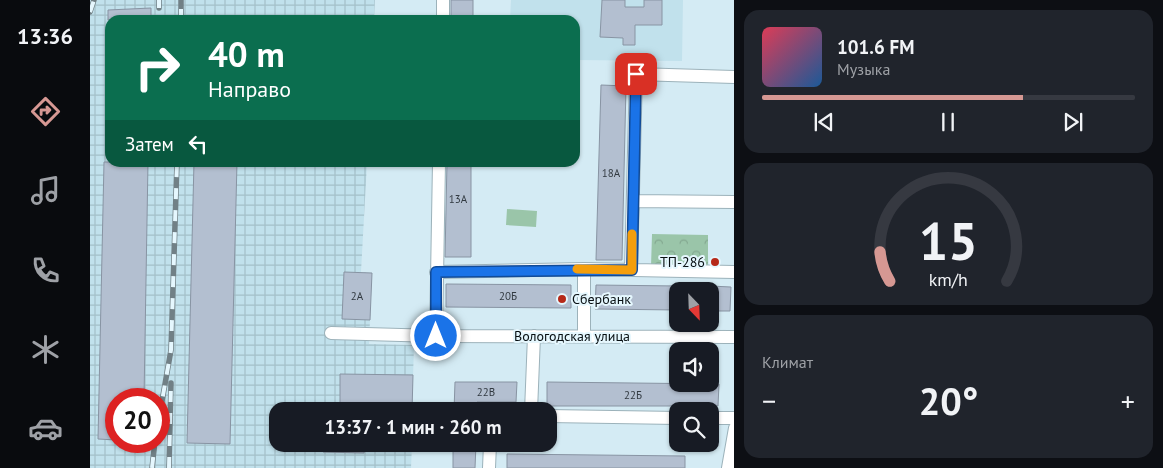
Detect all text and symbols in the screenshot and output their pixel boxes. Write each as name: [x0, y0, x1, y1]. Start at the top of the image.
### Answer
text: 13:36: [17, 22, 73, 50]
text: 40 m: [208, 31, 285, 77]
icon: right: [125, 35, 190, 100]
text: 101.6 FM: [837, 35, 914, 59]
pin: [615, 53, 657, 95]
text: Музыка: [837, 59, 890, 79]
icon: arrive: [622, 60, 650, 88]
text: Направо: [208, 75, 291, 103]
icon: directions: [28, 94, 63, 129]
icon: previous: [810, 108, 838, 136]
icon: pause: [934, 108, 962, 136]
icon: next: [1059, 108, 1087, 136]
icon: left: [184, 130, 212, 158]
text: Затем: [125, 132, 174, 156]
house number: 18А: [602, 166, 621, 180]
icon: music: [28, 173, 63, 208]
house number: 13А: [449, 192, 468, 206]
text: 15: [919, 207, 978, 274]
icon: phone: [28, 253, 63, 288]
place label: ТП-286: [660, 253, 705, 271]
marker: ТП-286: [709, 256, 721, 268]
text: km/h: [929, 268, 968, 291]
north arrow: [669, 282, 719, 332]
map controls: [669, 282, 719, 452]
house number: 2А: [351, 289, 364, 303]
house number: 20Б: [499, 289, 517, 303]
place label: Сбербанк: [572, 290, 631, 308]
marker: Сбербанк: [556, 293, 568, 305]
position arrow: [409, 309, 461, 361]
street label: Вологодская улица: [514, 327, 630, 345]
icon: climate: [28, 332, 63, 367]
button: sound: [669, 342, 719, 392]
text: Климат: [762, 352, 813, 372]
text: 20°: [919, 376, 978, 425]
text: −: [762, 382, 776, 419]
text: +: [1121, 382, 1135, 419]
house number: 22В: [477, 385, 495, 399]
speed limit sign: 20: [105, 388, 170, 453]
house number: 22Б: [624, 388, 642, 402]
button: search: [669, 402, 719, 452]
icon: car: [28, 411, 63, 446]
text: 13:37 · 1 мин · 260 m: [324, 415, 502, 439]

